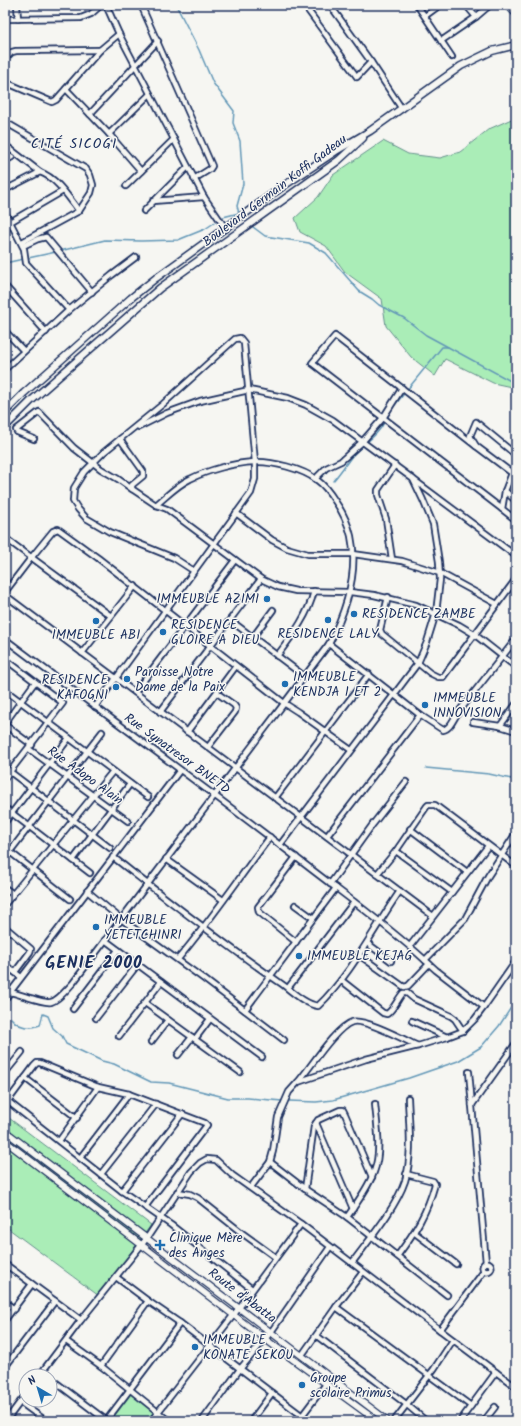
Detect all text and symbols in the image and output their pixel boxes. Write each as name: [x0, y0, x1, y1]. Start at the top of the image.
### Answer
street label: Boulevard Germain Koffi Gadeau: [198, 129, 352, 252]
district label: CITÉ SICOGI: [31, 133, 117, 155]
place label: IMMEUBLE AZIMI: [157, 589, 259, 610]
marker: IMMEUBLE AZIMI: [262, 594, 272, 604]
place label: RESIDENCE ZAMBE: [362, 604, 476, 625]
marker: RESIDENCE ZAMBE: [349, 609, 359, 619]
place label: RESIDENCE GLOIRE A DIEU: [171, 615, 260, 651]
marker: RESIDENCE LALY: [323, 615, 333, 625]
marker: IMMEUBLE ABI: [91, 616, 101, 626]
place label: RESIDENCE LALY: [277, 624, 379, 645]
place label: IMMEUBLE ABI: [52, 625, 140, 646]
marker: RESIDENCE GLOIRE A DIEU: [158, 627, 168, 637]
place label: Paroisse Notre Dame de la Paix: [135, 662, 225, 698]
place label: IMMEUBLE KENDJA 1 ET 2: [293, 667, 381, 703]
place label: RESIDENCE KAFOGNI: [42, 670, 108, 706]
marker: Paroisse Notre Dame de la Paix: [122, 674, 132, 684]
marker: IMMEUBLE KENDJA 1 ET 2: [280, 679, 290, 689]
marker: RESIDENCE KAFOGNI: [111, 682, 121, 692]
place label: IMMEUBLE INNOVISION: [433, 688, 501, 724]
marker: IMMEUBLE INNOVISION: [420, 700, 430, 710]
street label: Rue Synatresor BNETD: [119, 708, 235, 800]
street label: Rue Adopo Alain: [43, 741, 128, 811]
place label: IMMEUBLE YETETCHINRI: [104, 910, 182, 946]
marker: IMMEUBLE YETETCHINRI: [91, 922, 101, 932]
place label: IMMEUBLE KEJAG: [307, 946, 412, 967]
district label: GENIE 2000: [45, 950, 143, 977]
marker: IMMEUBLE KEJAG: [294, 951, 304, 961]
place label: Clinique Mère des Anges: [169, 1228, 243, 1264]
marker: Clinique Mère des Anges: [154, 1239, 166, 1251]
street label: Route d'Abatta: [203, 1263, 281, 1329]
place label: IMMEUBLE KONATE SEKOU: [203, 1330, 293, 1366]
marker: IMMEUBLE KONATE SEKOU: [190, 1342, 200, 1352]
north arrow: [18, 1368, 58, 1408]
place label: Groupe scolaire Primus: [310, 1368, 392, 1404]
text: N: [24, 1372, 41, 1390]
marker: Groupe scolaire Primus: [297, 1380, 307, 1390]

